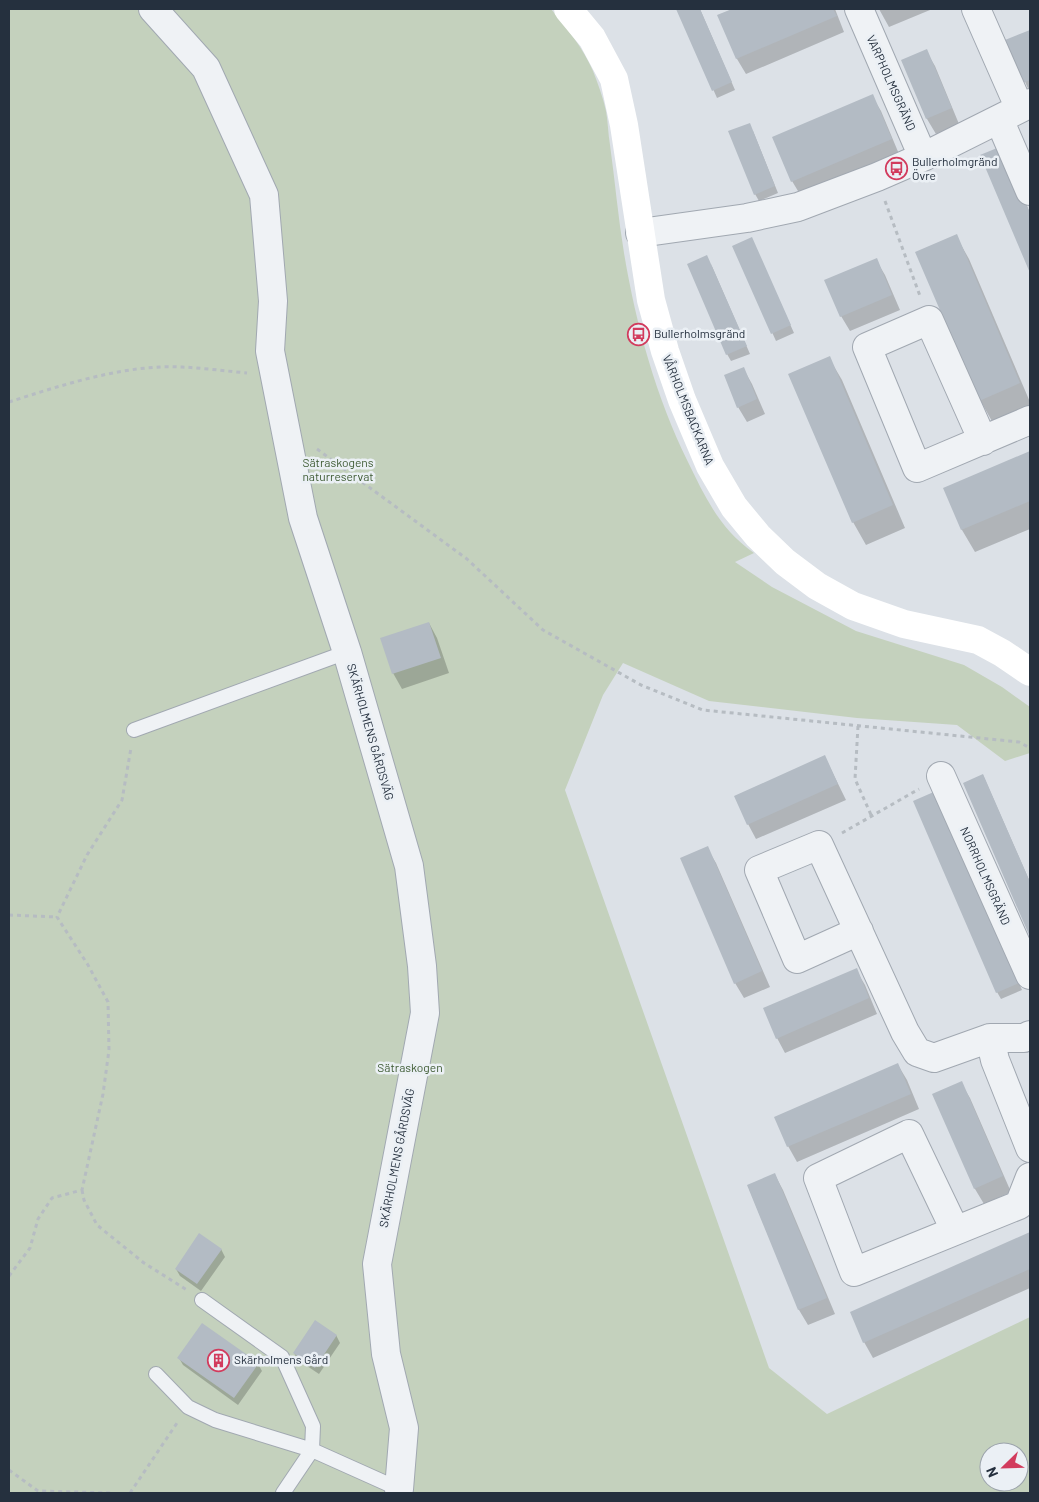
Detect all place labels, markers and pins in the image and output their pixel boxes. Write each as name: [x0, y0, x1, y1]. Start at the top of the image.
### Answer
place label: Bullerholmgränd Övre: [912, 154, 998, 182]
bus stop icon: Bullerholmgränd Övre: [884, 157, 908, 181]
bus stop icon: Bullerholmsgränd: [626, 322, 650, 346]
place label: Bullerholmsgränd: [654, 326, 745, 340]
building icon: Skärholmens Gård: [206, 1348, 230, 1372]
place label: Skärholmens Gård: [234, 1352, 328, 1366]

